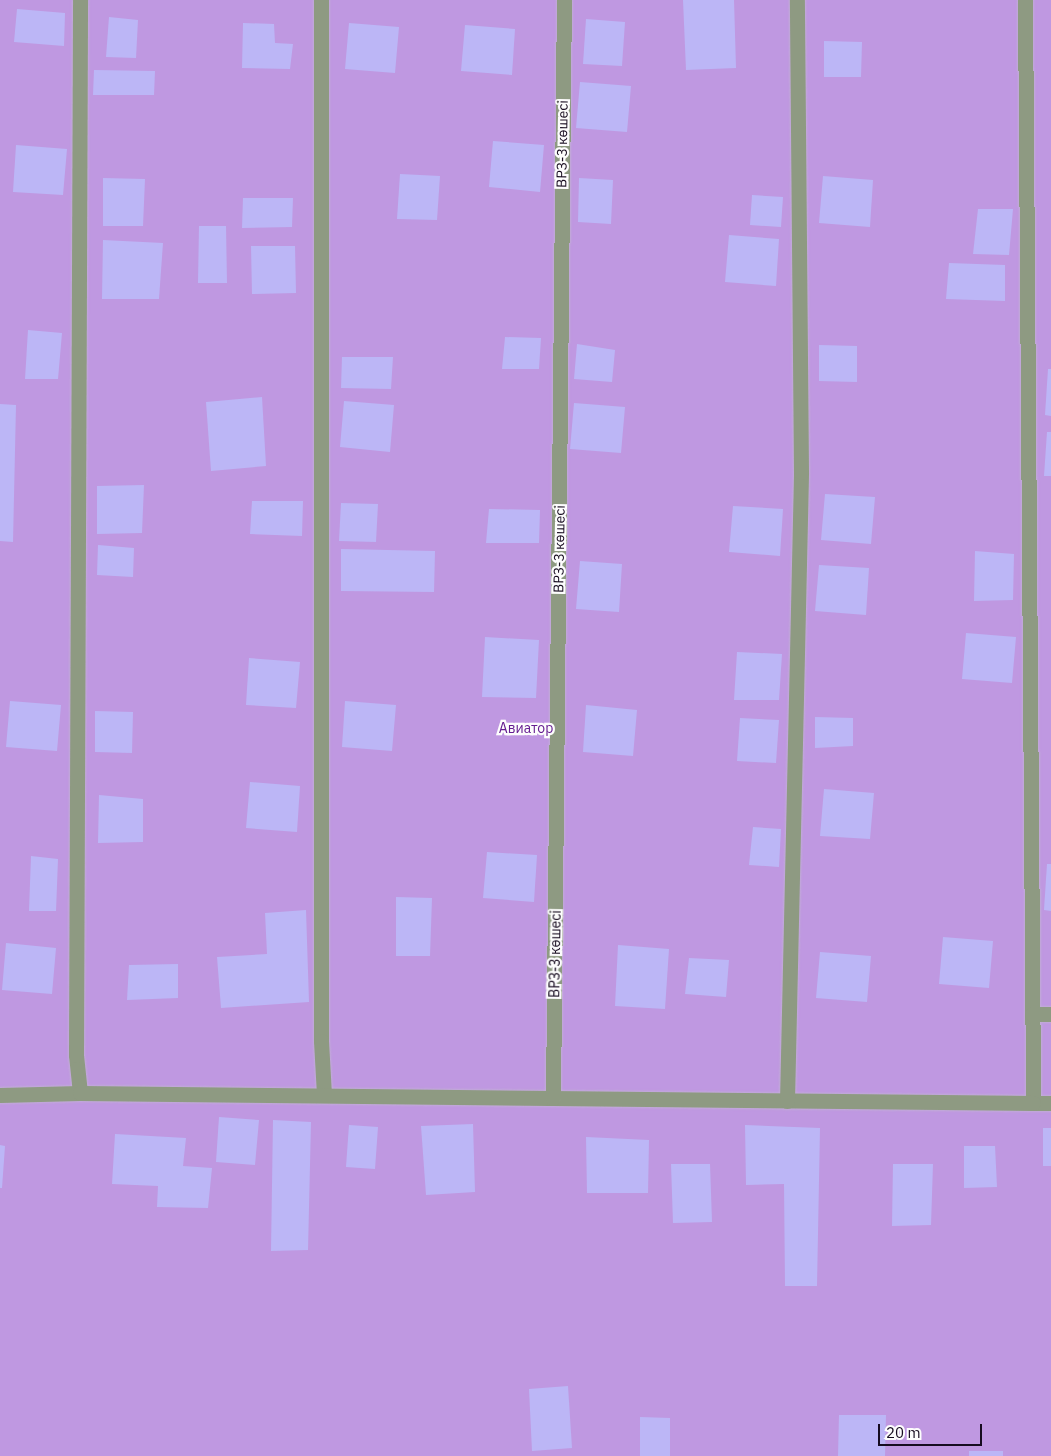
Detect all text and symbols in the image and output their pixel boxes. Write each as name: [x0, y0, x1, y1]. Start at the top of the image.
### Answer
street label: ВРЗ-3 көшесі: [553, 100, 571, 188]
street label: ВРЗ-3 көшесі: [550, 505, 568, 593]
park label: Авиатор: [499, 720, 553, 736]
street label: ВРЗ-3 көшесі: [546, 910, 564, 998]
scale bar: [881, 1414, 985, 1446]
text: 20 m: [886, 1423, 921, 1442]

